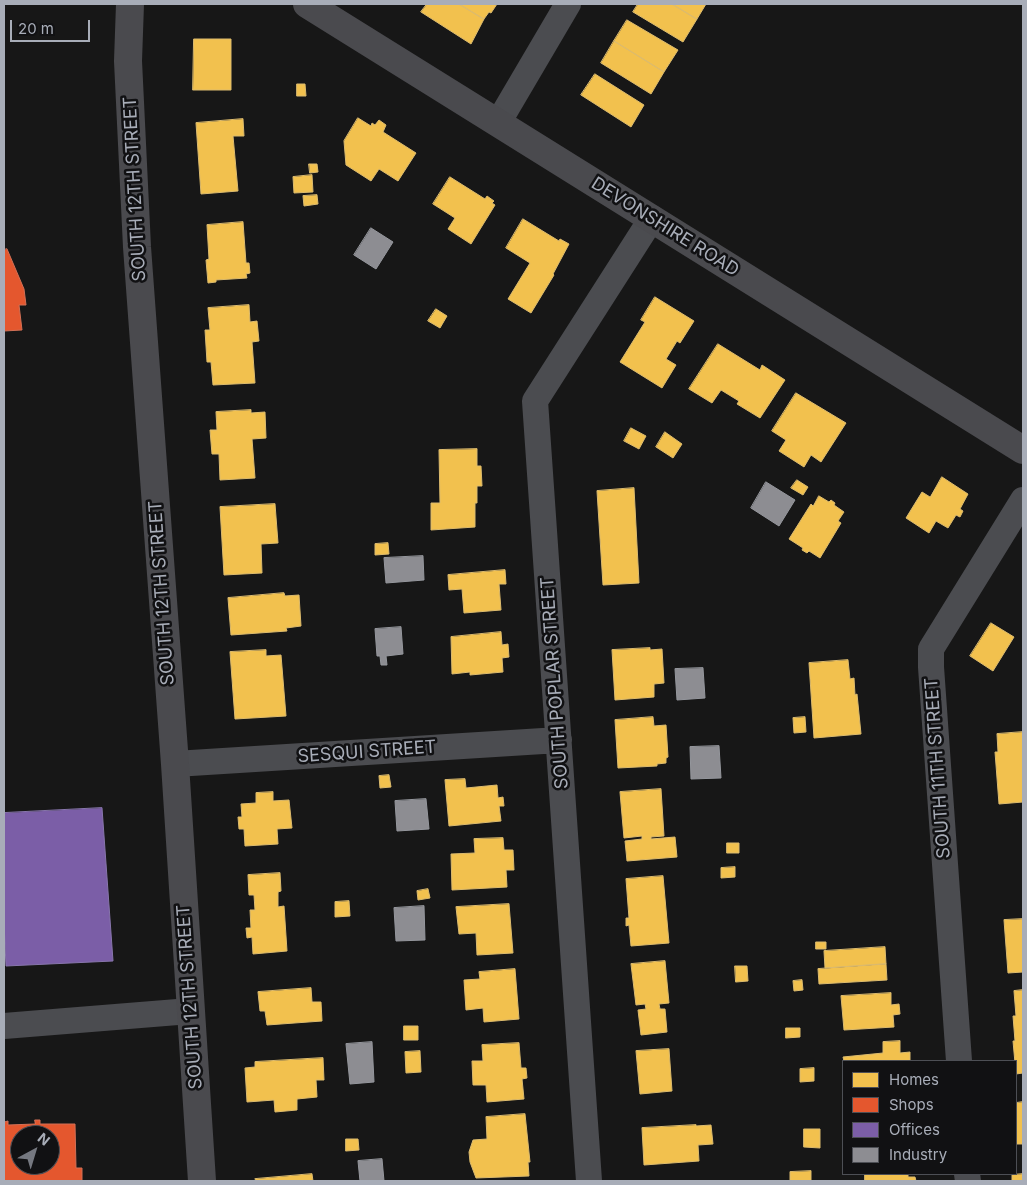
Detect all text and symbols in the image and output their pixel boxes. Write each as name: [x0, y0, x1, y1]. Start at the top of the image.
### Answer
scale bar: [12, 10, 92, 42]
text: 20 m: [18, 19, 54, 38]
street label: SOUTH 12TH STREET: [119, 96, 151, 282]
street label: DEVONSHIRE ROAD: [587, 173, 743, 281]
street label: SOUTH 12TH STREET: [145, 500, 179, 686]
street label: SOUTH POPLAR STREET: [537, 576, 573, 790]
street label: SOUTH 11TH STREET: [921, 677, 955, 859]
street label: SESQUI STREET: [297, 736, 437, 768]
street label: SOUTH 12TH STREET: [173, 904, 207, 1090]
legend: [842, 1060, 1017, 1175]
text: Homes: [889, 1070, 939, 1089]
text: Shops: [889, 1095, 934, 1114]
text: Offices: [889, 1120, 940, 1139]
north arrow: [10, 1125, 60, 1175]
text: N: [35, 1129, 54, 1149]
text: Industry: [889, 1145, 947, 1164]

